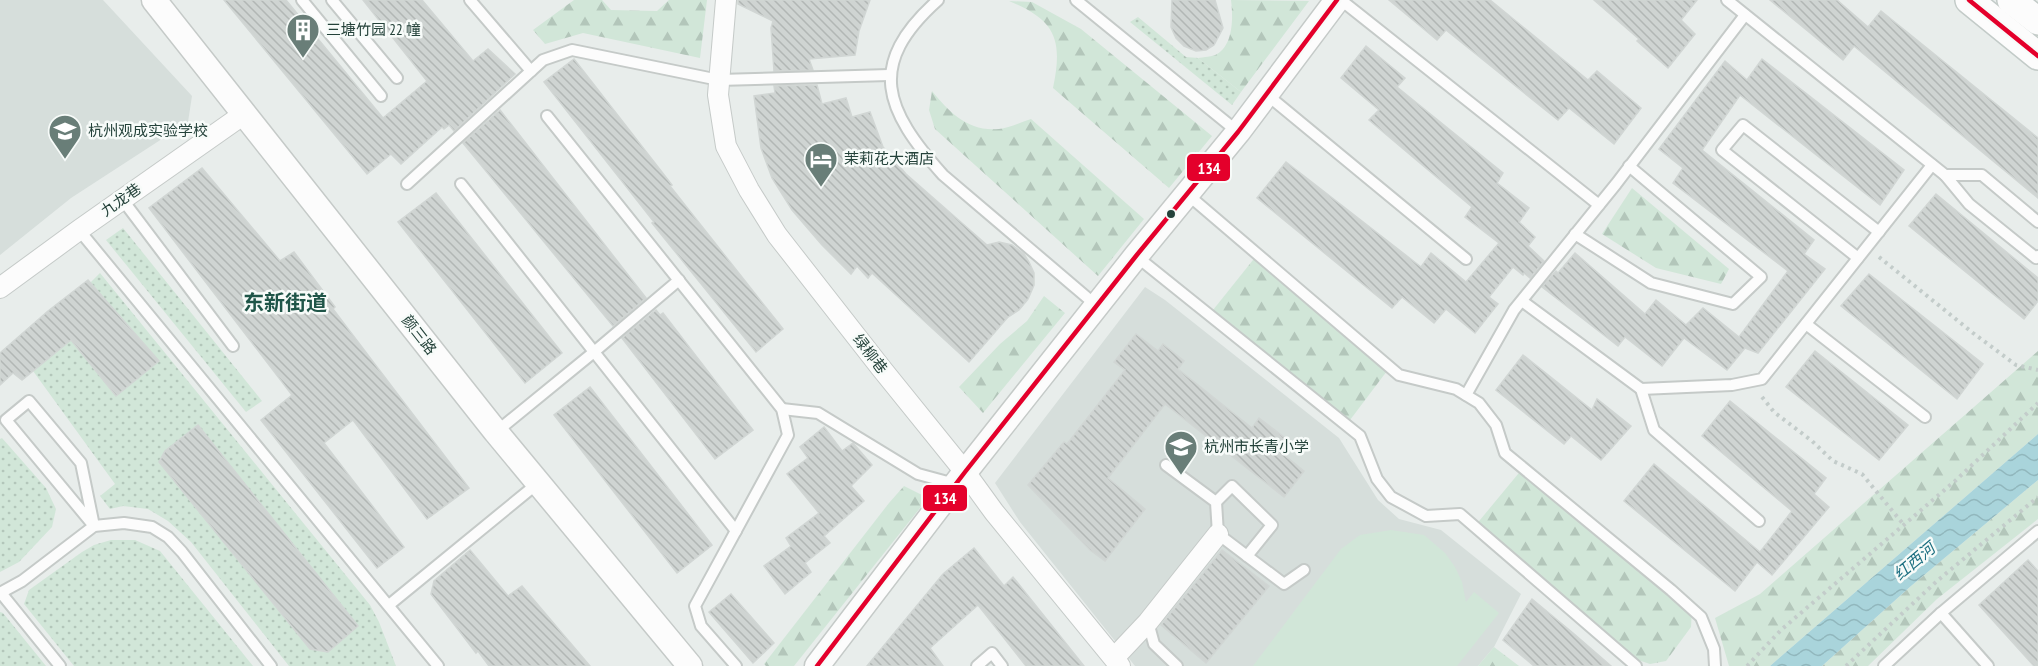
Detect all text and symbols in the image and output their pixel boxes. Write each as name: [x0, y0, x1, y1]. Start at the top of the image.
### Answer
building icon: 三塘竹园 22 幢: [285, 12, 321, 59]
place label: 三塘竹园 22 幢: [326, 20, 421, 39]
school or university icon: 杭州观成实验学校: [47, 113, 83, 160]
place label: 杭州观成实验学校: [88, 121, 208, 140]
hotel icon: 茉莉花大酒店: [803, 141, 839, 188]
place label: 茉莉花大酒店: [844, 149, 934, 168]
line badge: 134: [1186, 153, 1231, 182]
text: 134: [1198, 158, 1221, 178]
street label: 九龙巷: [97, 179, 145, 220]
unlabelled marker: [1165, 208, 1177, 220]
district label: 东新街道: [243, 289, 327, 316]
street label: 颜三路: [398, 311, 441, 358]
street label: 绿柳巷: [849, 330, 892, 377]
school or university icon: 杭州市长青小学: [1163, 429, 1199, 476]
place label: 杭州市长青小学: [1204, 437, 1309, 456]
line badge: 134: [922, 484, 968, 512]
text: 134: [934, 488, 957, 508]
water label: 红西河: [1889, 536, 1941, 584]

